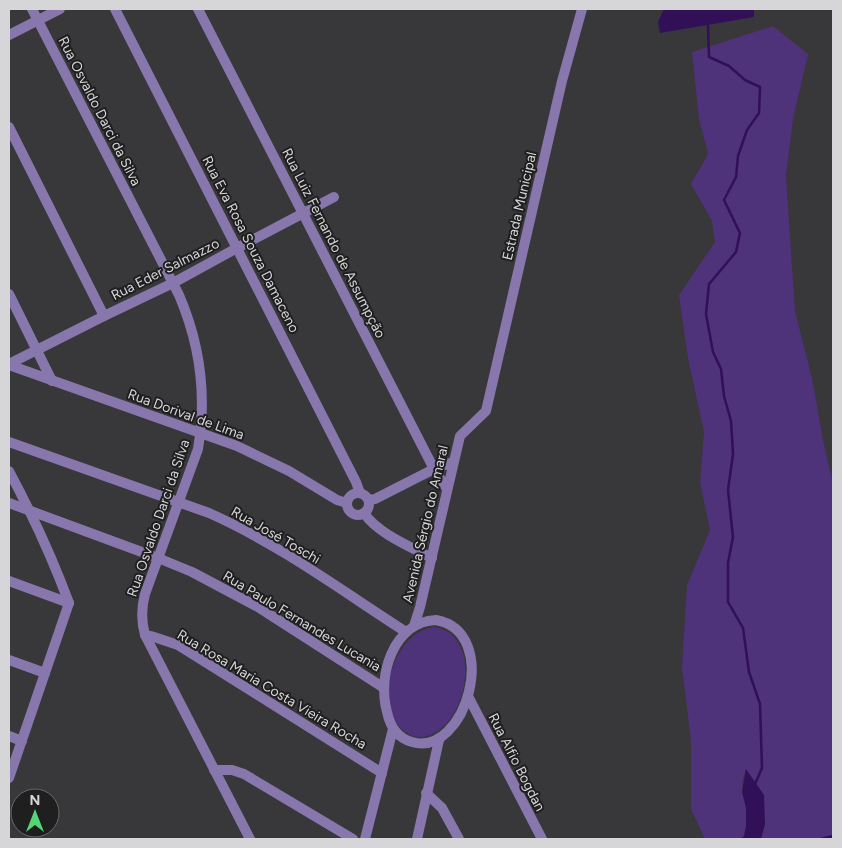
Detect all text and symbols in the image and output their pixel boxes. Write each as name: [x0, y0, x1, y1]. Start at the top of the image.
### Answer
street label: Rua Osvaldo Darci da Silva: [54, 34, 145, 189]
street label: Rua Luiz Fernando de Assumpção: [278, 145, 389, 341]
street label: Estrada Municipal: [499, 150, 540, 262]
street label: Rua Eva Rosa Souza Damaceno: [198, 153, 303, 335]
street label: Rua Eder Salmazzo: [108, 235, 222, 304]
street label: Rua Dorival de Lima: [125, 386, 246, 443]
street label: Rua Osvaldo Darci da Silva: [124, 437, 193, 599]
street label: Avenida Sérgio do Amaral: [399, 444, 452, 605]
street label: Rua José Toschi: [228, 503, 323, 568]
street label: Rua Paulo Fernandes Lucania: [220, 567, 384, 675]
street label: Rua Rosa Maria Costa Vieira Rocha: [174, 626, 370, 753]
street label: Rua Alfio Bogdan: [485, 710, 549, 814]
north arrow: [10, 788, 60, 838]
text: N: [30, 792, 40, 809]

